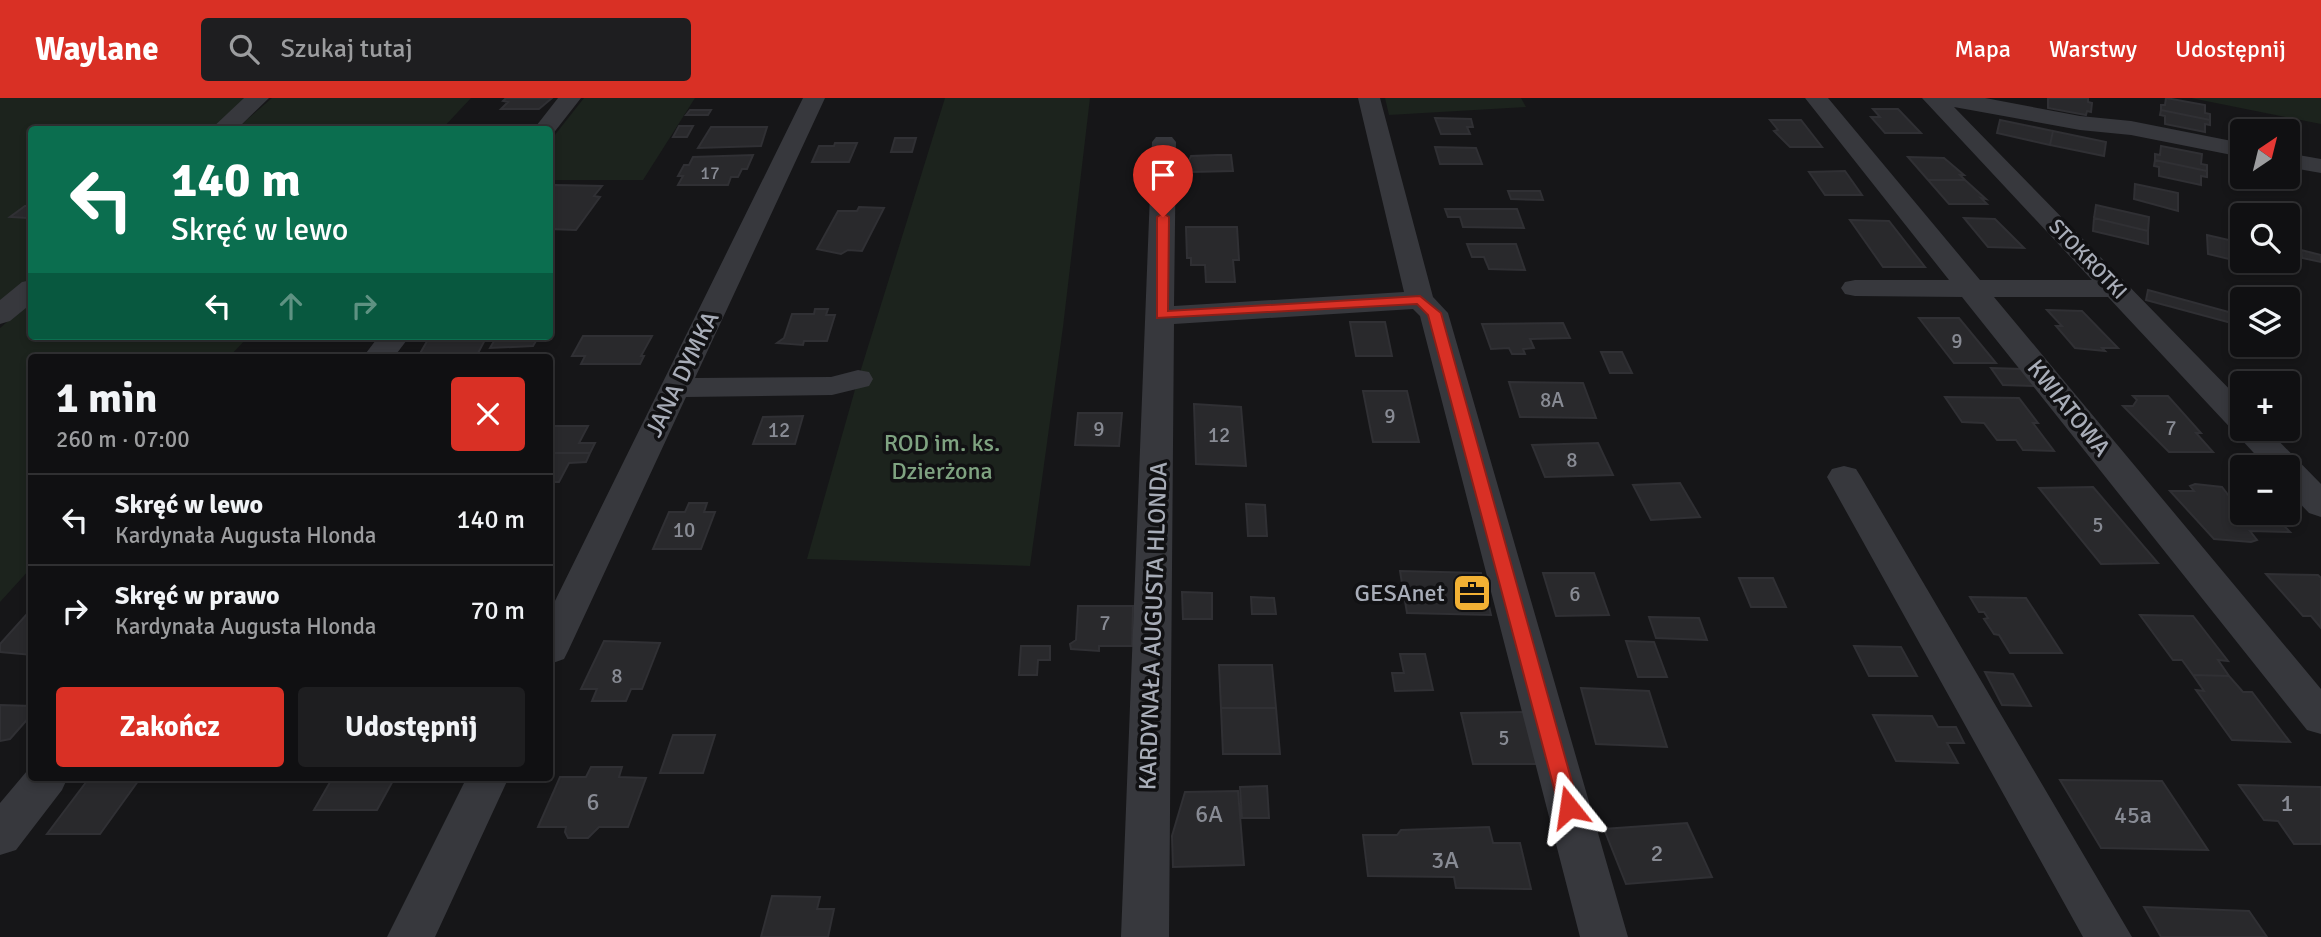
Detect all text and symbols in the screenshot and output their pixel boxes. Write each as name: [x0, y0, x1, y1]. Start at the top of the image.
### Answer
search box: [201, 18, 691, 81]
text: Waylane: [35, 29, 159, 70]
icon: search: [225, 30, 263, 68]
text: Szukaj tutaj: [281, 33, 413, 65]
text: Mapa: [1954, 34, 2011, 64]
text: Warstwy: [2049, 34, 2137, 64]
text: Udostępnij: [2175, 34, 2286, 64]
north arrow: [2230, 119, 2300, 189]
map controls: [2230, 119, 2300, 525]
pin: [1133, 145, 1193, 217]
text: 140 m: [171, 150, 301, 210]
icon: left: [56, 154, 147, 245]
icon: arrive: [1144, 156, 1182, 194]
house number: 17: [700, 162, 720, 184]
button: search: [2230, 203, 2300, 273]
text: Skręć w lewo: [171, 210, 348, 249]
street label: STOKROTKI: [2043, 213, 2133, 305]
icon: left: [199, 287, 237, 325]
icon: ahead: [272, 287, 310, 325]
icon: right: [345, 287, 383, 325]
button: layers: [2230, 287, 2300, 357]
street label: JANA DYMKA: [639, 306, 725, 442]
house number: 9: [1951, 328, 1963, 354]
street label: KWIATOWA: [2021, 353, 2117, 463]
button: +: [2230, 371, 2300, 441]
text: 1 min: [56, 373, 157, 424]
button: close: [451, 377, 525, 451]
house number: 8A: [1540, 387, 1564, 413]
house number: 9: [1384, 403, 1396, 429]
house number: 7: [2165, 415, 2177, 441]
house number: 9: [1093, 416, 1105, 442]
house number: 12: [768, 417, 790, 443]
house number: 12: [1208, 422, 1230, 448]
text: 260 m · 07:00: [56, 425, 190, 454]
park label: ROD im. ks. Dzierżona: [884, 428, 1000, 486]
house number: 8: [1566, 447, 1578, 473]
button: −: [2230, 455, 2300, 525]
street label: KARDYNAŁA AUGUSTA HLONDA: [1132, 461, 1174, 791]
text: Skręć w lewo: [115, 489, 263, 521]
icon: left: [56, 501, 94, 539]
text: 140 m: [456, 504, 525, 536]
house number: 5: [2092, 512, 2104, 538]
house number: 10: [673, 517, 695, 543]
text: Kardynała Augusta Hlonda: [115, 521, 377, 550]
office icon: GESAnet: [1451, 572, 1493, 614]
place label: GESAnet: [1354, 578, 1445, 608]
text: Skręć w prawo: [115, 580, 280, 612]
house number: 6: [1569, 581, 1581, 607]
icon: right: [56, 592, 94, 630]
text: 70 m: [470, 595, 525, 627]
house number: 7: [1099, 610, 1111, 636]
text: Kardynała Augusta Hlonda: [115, 612, 377, 641]
house number: 8: [611, 663, 623, 689]
button: Zakończ: [56, 687, 284, 767]
button: Udostępnij: [298, 687, 525, 767]
house number: 5: [1498, 725, 1510, 751]
position arrow: [1532, 770, 1606, 844]
house number: 6: [587, 787, 599, 817]
house number: 1: [2281, 788, 2293, 818]
house number: 6A: [1195, 799, 1223, 829]
house number: 45a: [2114, 800, 2152, 830]
house number: 2: [1651, 838, 1663, 868]
house number: 3A: [1431, 845, 1459, 875]

